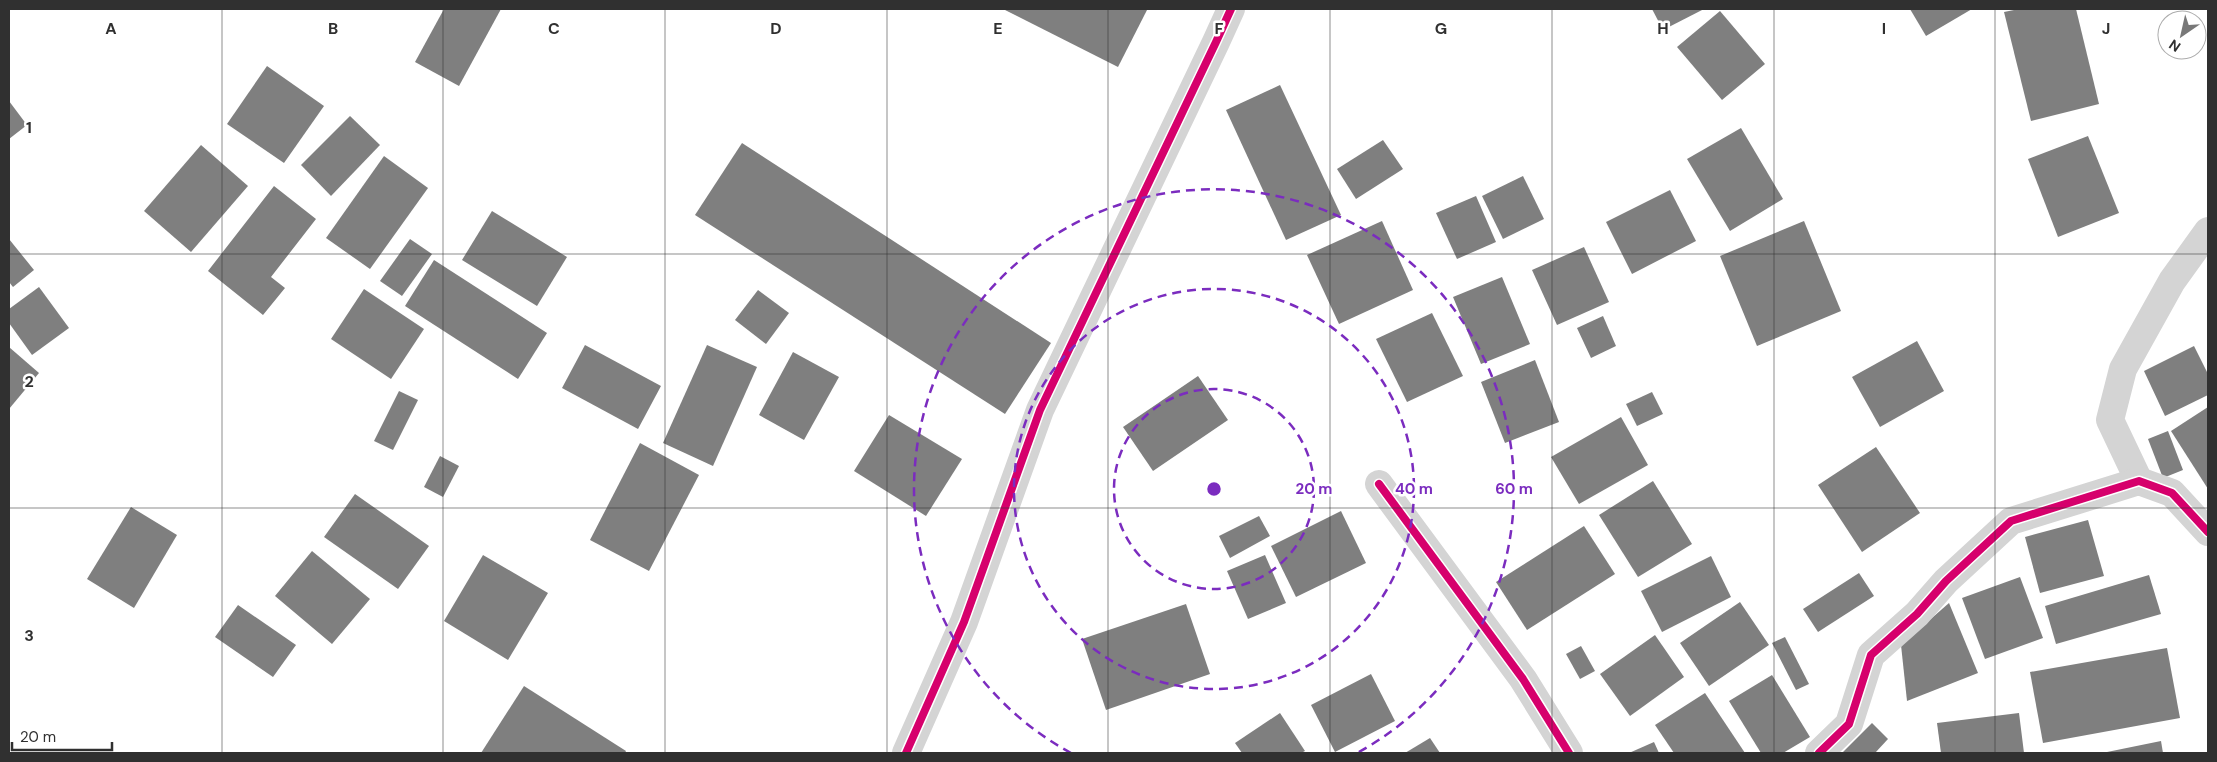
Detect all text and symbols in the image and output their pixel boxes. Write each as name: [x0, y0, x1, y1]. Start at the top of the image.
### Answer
north arrow: [2157, 10, 2207, 60]
text: A: [105, 18, 117, 39]
text: B: [328, 18, 338, 39]
text: C: [548, 18, 560, 39]
text: D: [770, 18, 782, 39]
text: E: [993, 18, 1003, 39]
text: F: [1215, 18, 1224, 39]
text: G: [1435, 18, 1447, 39]
text: H: [1657, 18, 1669, 39]
text: I: [1882, 18, 1886, 39]
text: J: [2102, 18, 2110, 39]
text: N: [2165, 35, 2184, 56]
text: 1: [26, 117, 32, 138]
text: 2: [24, 371, 34, 392]
text: 20 m: [1296, 479, 1332, 499]
text: 40 m: [1395, 479, 1433, 499]
text: 60 m: [1495, 479, 1533, 499]
centre of rings: [1205, 480, 1223, 498]
text: 3: [24, 625, 34, 646]
scale bar: [12, 720, 112, 752]
text: 20 m: [20, 727, 56, 747]

